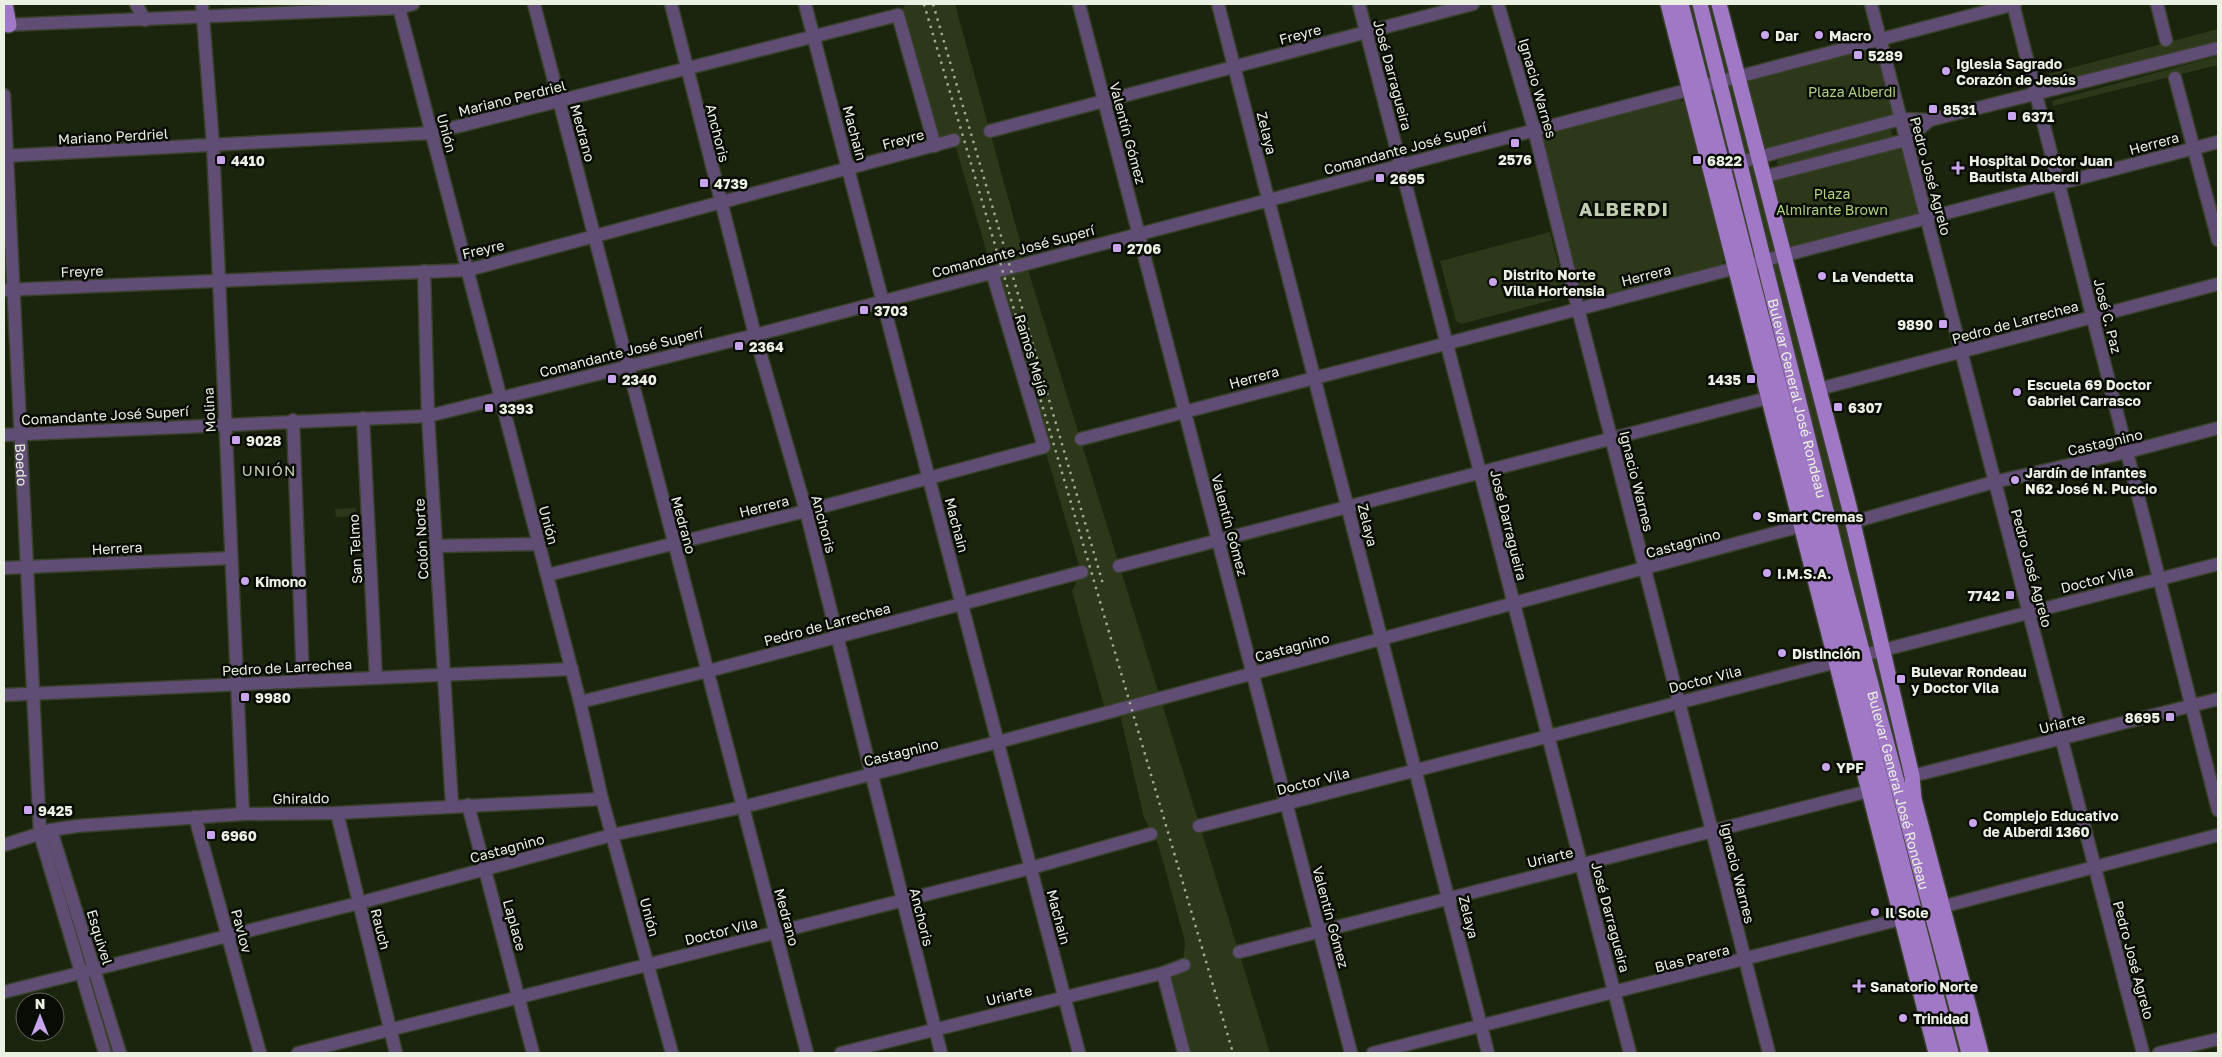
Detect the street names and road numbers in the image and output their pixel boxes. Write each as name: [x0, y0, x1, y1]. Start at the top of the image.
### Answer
street label: José Darragueira: [1370, 18, 1416, 132]
street label: Freyre: [1277, 20, 1323, 48]
street label: Ignacio Warnes: [1516, 36, 1560, 140]
street label: Mariano Perdriel: [456, 76, 568, 120]
street label: Valentín Gómez: [1106, 80, 1150, 186]
street label: Medrano: [567, 102, 599, 164]
street label: Anchoris: [703, 102, 733, 164]
street label: Machain: [839, 104, 871, 162]
street label: Zelaya: [1253, 110, 1281, 156]
street label: Unión: [434, 112, 460, 154]
street label: Pedro José Agrelo: [1907, 115, 1955, 237]
street label: Comandante José Superí: [1322, 118, 1489, 178]
street label: Mariano Perdriel: [57, 125, 169, 147]
street label: Freyre: [880, 125, 926, 153]
street label: Herrera: [2127, 128, 2181, 158]
street label: Comandante José Superí: [930, 221, 1097, 281]
street label: Freyre: [460, 236, 506, 262]
street label: Herrera: [1619, 261, 1673, 289]
street label: Freyre: [60, 262, 104, 280]
street label: José C. Paz: [2091, 277, 2125, 355]
street label: Bulevar General José Rondeau: [1765, 296, 1831, 500]
street label: Pedro de Larrechea: [1950, 297, 2080, 347]
street label: Ramos Mejía: [1012, 312, 1052, 398]
street label: Comandante José Superí: [538, 323, 706, 381]
street label: Herrera: [1227, 362, 1281, 392]
street label: Molina: [199, 387, 219, 433]
street label: Comandante José Superí: [21, 402, 190, 428]
street label: Castagnino: [2066, 425, 2144, 459]
street label: Ignacio Warnes: [1616, 429, 1658, 533]
street label: Boedo: [12, 443, 32, 486]
street label: José Darragueira: [1487, 468, 1531, 582]
street label: Valentín Gómez: [1208, 472, 1252, 578]
street label: Herrera: [737, 492, 791, 520]
street label: Anchoris: [808, 493, 840, 555]
street label: Medrano: [668, 494, 700, 556]
street label: Machain: [941, 496, 973, 554]
street label: Colón Norte: [410, 498, 432, 580]
street label: Zelaya: [1354, 502, 1382, 548]
street label: Unión: [536, 504, 562, 546]
street label: Pedro José Agrelo: [2008, 507, 2056, 629]
street label: San Telmo: [345, 514, 365, 584]
street label: Castagnino: [1644, 525, 1722, 561]
street label: Herrera: [91, 538, 143, 558]
street label: Doctor Vila: [2059, 562, 2135, 596]
street label: Pedro de Larrechea: [762, 599, 892, 649]
street label: Castagnino: [1253, 629, 1331, 665]
street label: Pedro de Larrechea: [221, 655, 353, 679]
street label: Doctor Vila: [1667, 662, 1743, 696]
street label: Bulevar General José Rondeau: [1865, 689, 1934, 891]
street label: Uriarte: [2037, 709, 2087, 737]
street label: Castagnino: [862, 735, 940, 769]
street label: Doctor Vila: [1275, 764, 1351, 798]
street label: Ghiraldo: [272, 789, 330, 807]
street label: Ignacio Warnes: [1717, 821, 1759, 925]
street label: Castagnino: [468, 830, 546, 866]
street label: Uriarte: [1525, 843, 1575, 871]
street label: José Darragueira: [1588, 860, 1634, 974]
street label: Valentín Gómez: [1309, 864, 1353, 970]
street label: Medrano: [771, 886, 803, 948]
street label: Anchoris: [907, 886, 937, 948]
street label: Machain: [1043, 888, 1075, 946]
street label: Zelaya: [1455, 894, 1483, 940]
street label: Unión: [637, 896, 663, 938]
street label: Laplace: [500, 897, 530, 953]
street label: Pedro José Agrelo: [2110, 899, 2158, 1021]
street label: Esquivel: [84, 907, 116, 967]
street label: Pavlov: [228, 907, 256, 955]
street label: Rauch: [368, 907, 394, 951]
street label: Doctor Vila: [683, 914, 759, 948]
street label: Blas Parera: [1653, 941, 1731, 975]
street label: Uriarte: [984, 981, 1034, 1009]

